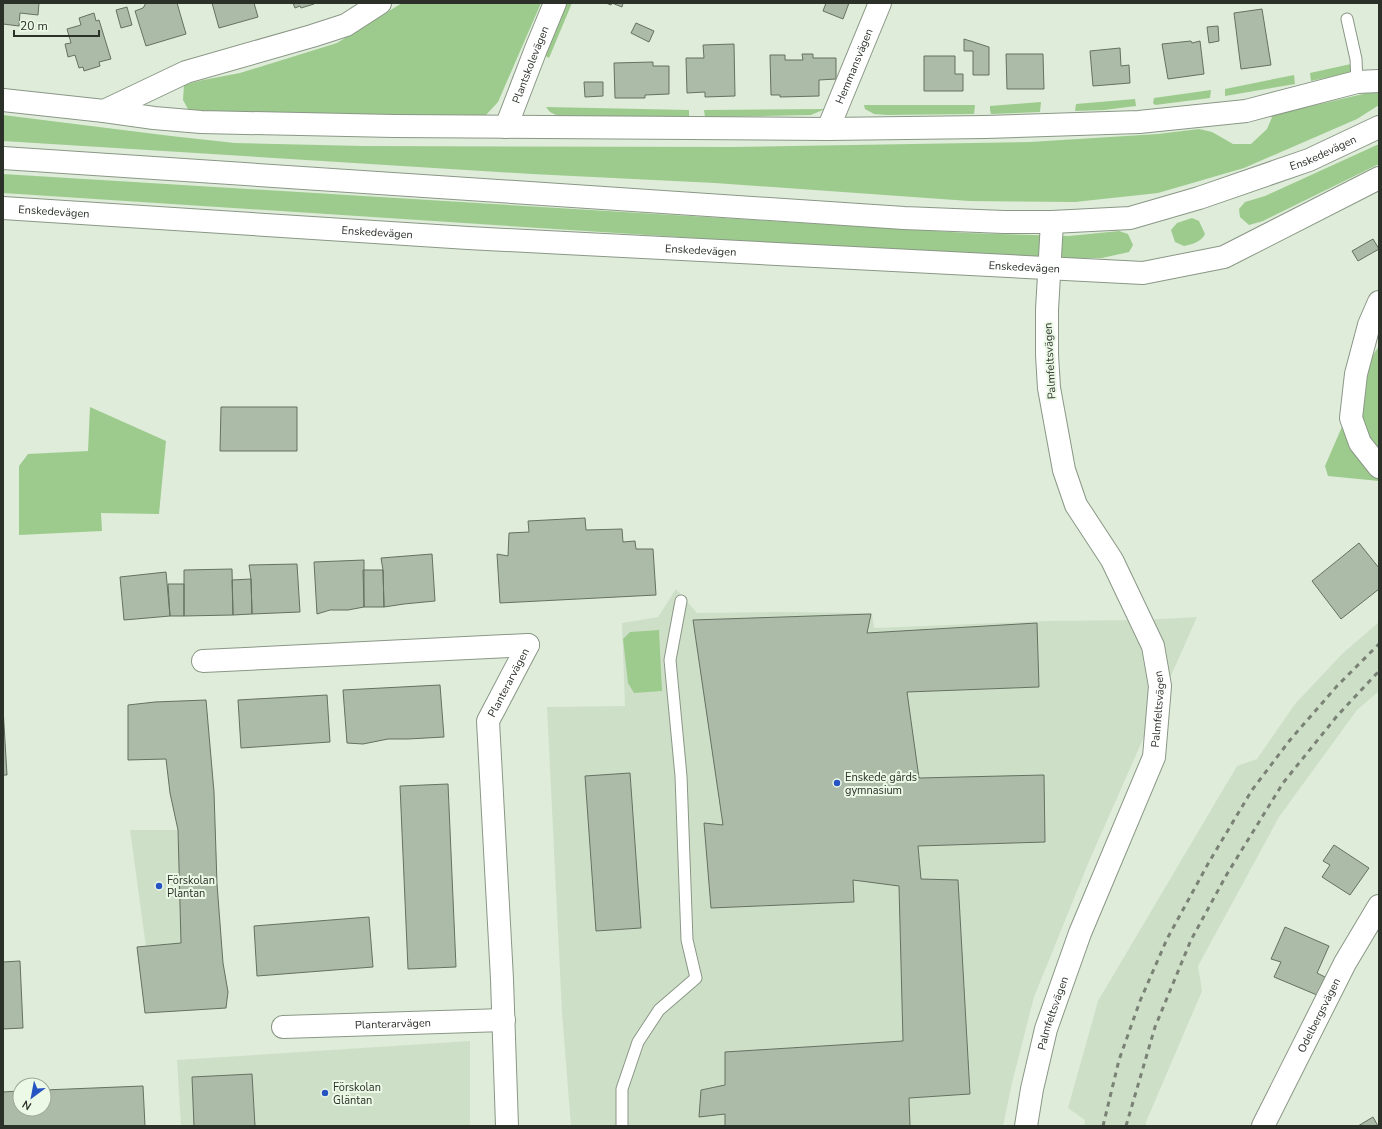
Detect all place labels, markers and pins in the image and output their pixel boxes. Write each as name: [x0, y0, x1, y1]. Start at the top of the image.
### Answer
place label: Enskede gårds gymnasium: [845, 770, 917, 798]
marker: Enskede gårds gymnasium: [832, 778, 842, 788]
place label: Förskolan Plantan: [167, 873, 215, 901]
marker: Förskolan Plantan: [154, 881, 164, 891]
place label: Förskolan Gläntan: [333, 1080, 381, 1108]
marker: Förskolan Gläntan: [320, 1088, 330, 1098]

